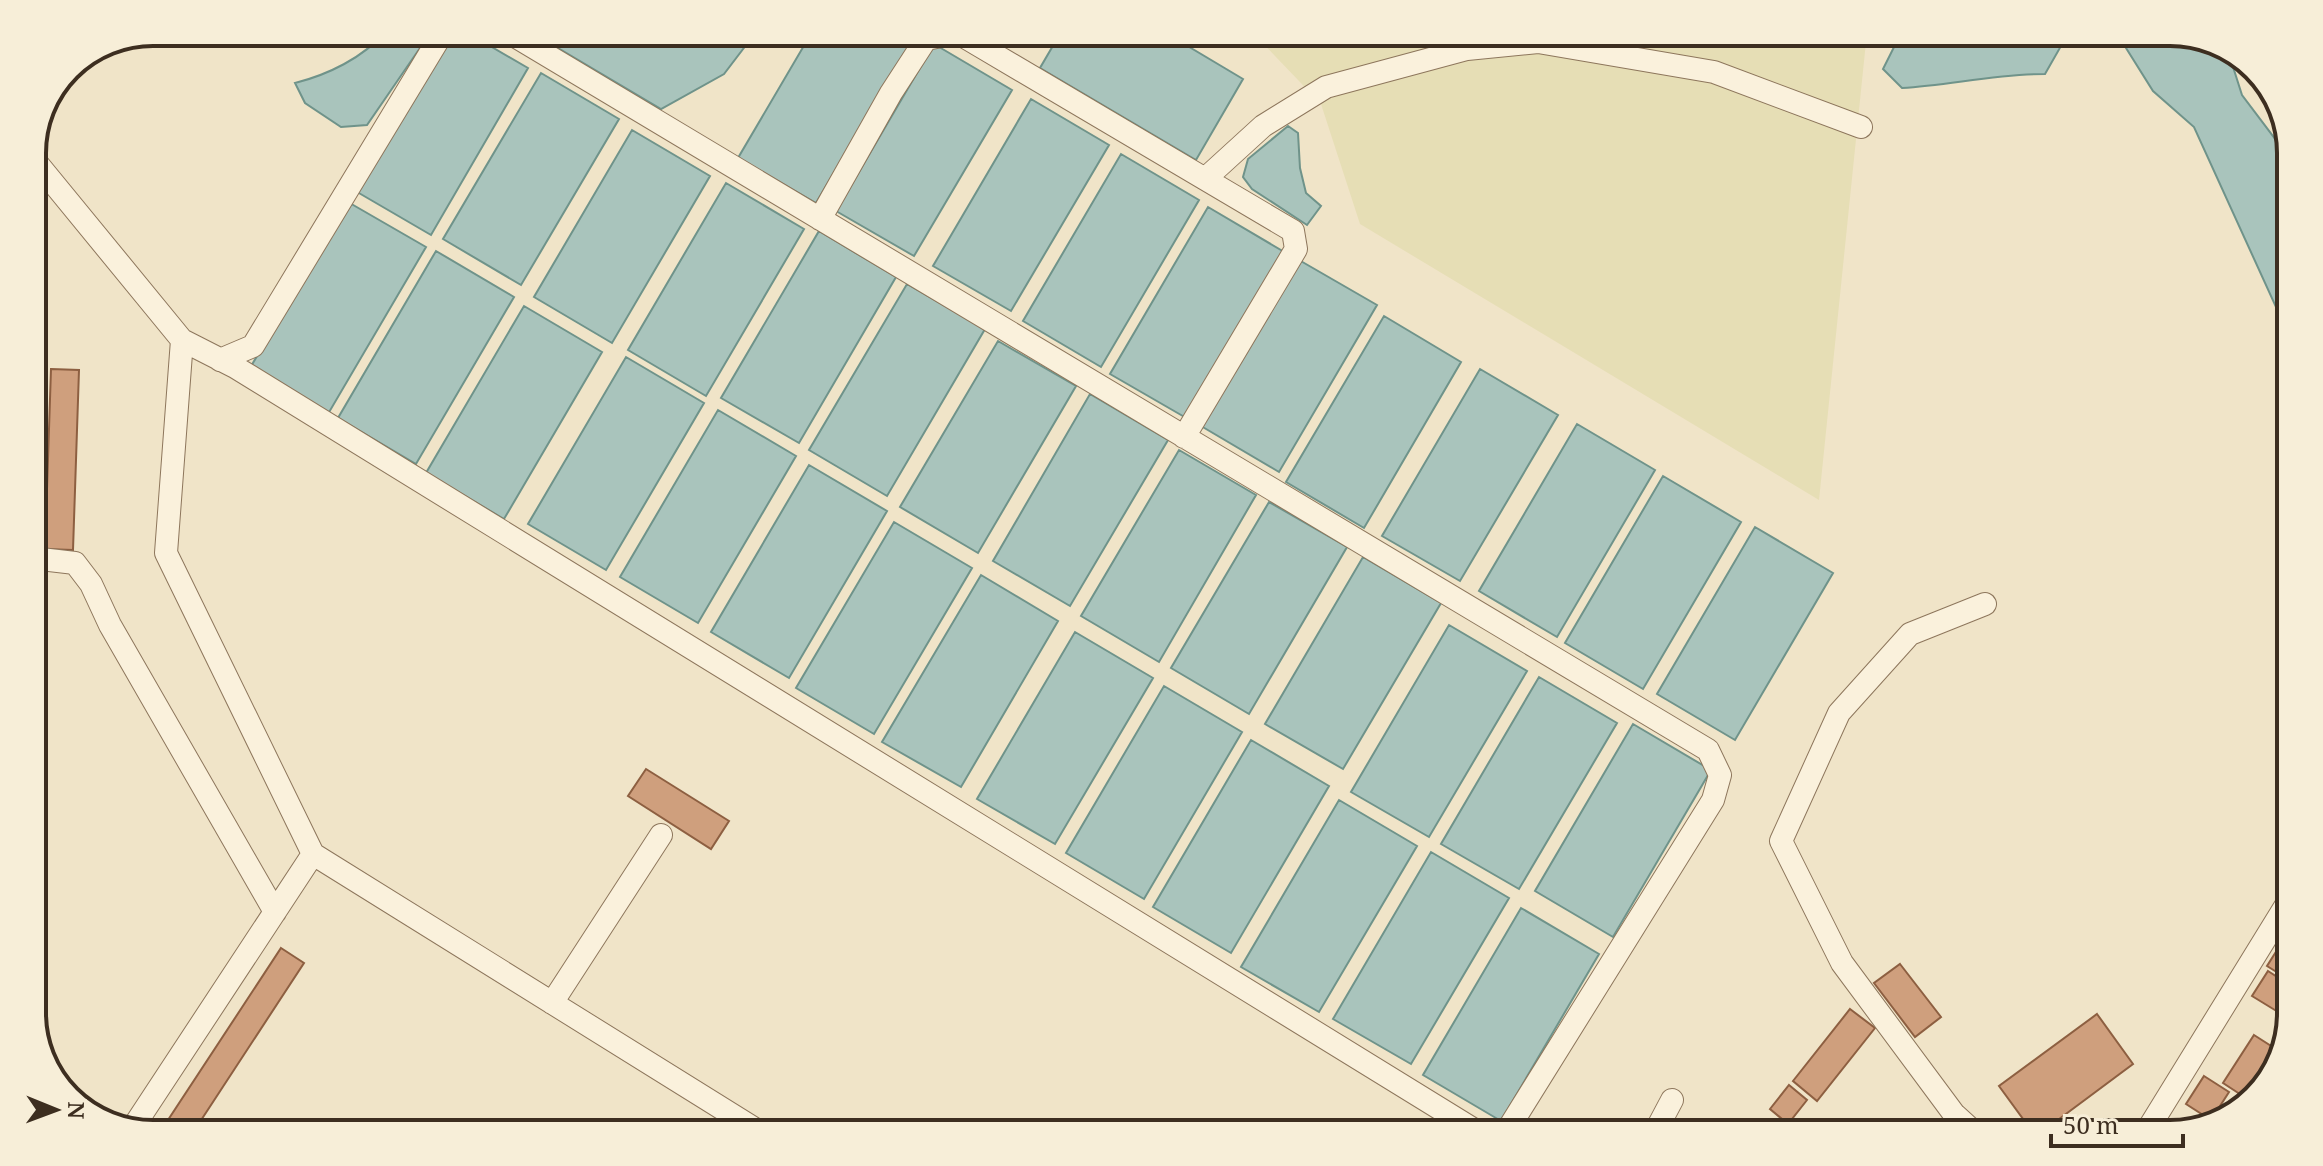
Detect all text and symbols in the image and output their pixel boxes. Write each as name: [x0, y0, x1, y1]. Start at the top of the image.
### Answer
north arrow: [16, 1070, 96, 1150]
scale bar: [2051, 1098, 2183, 1148]
text: N: [62, 1101, 92, 1119]
text: 50 m: [2063, 1108, 2119, 1141]

